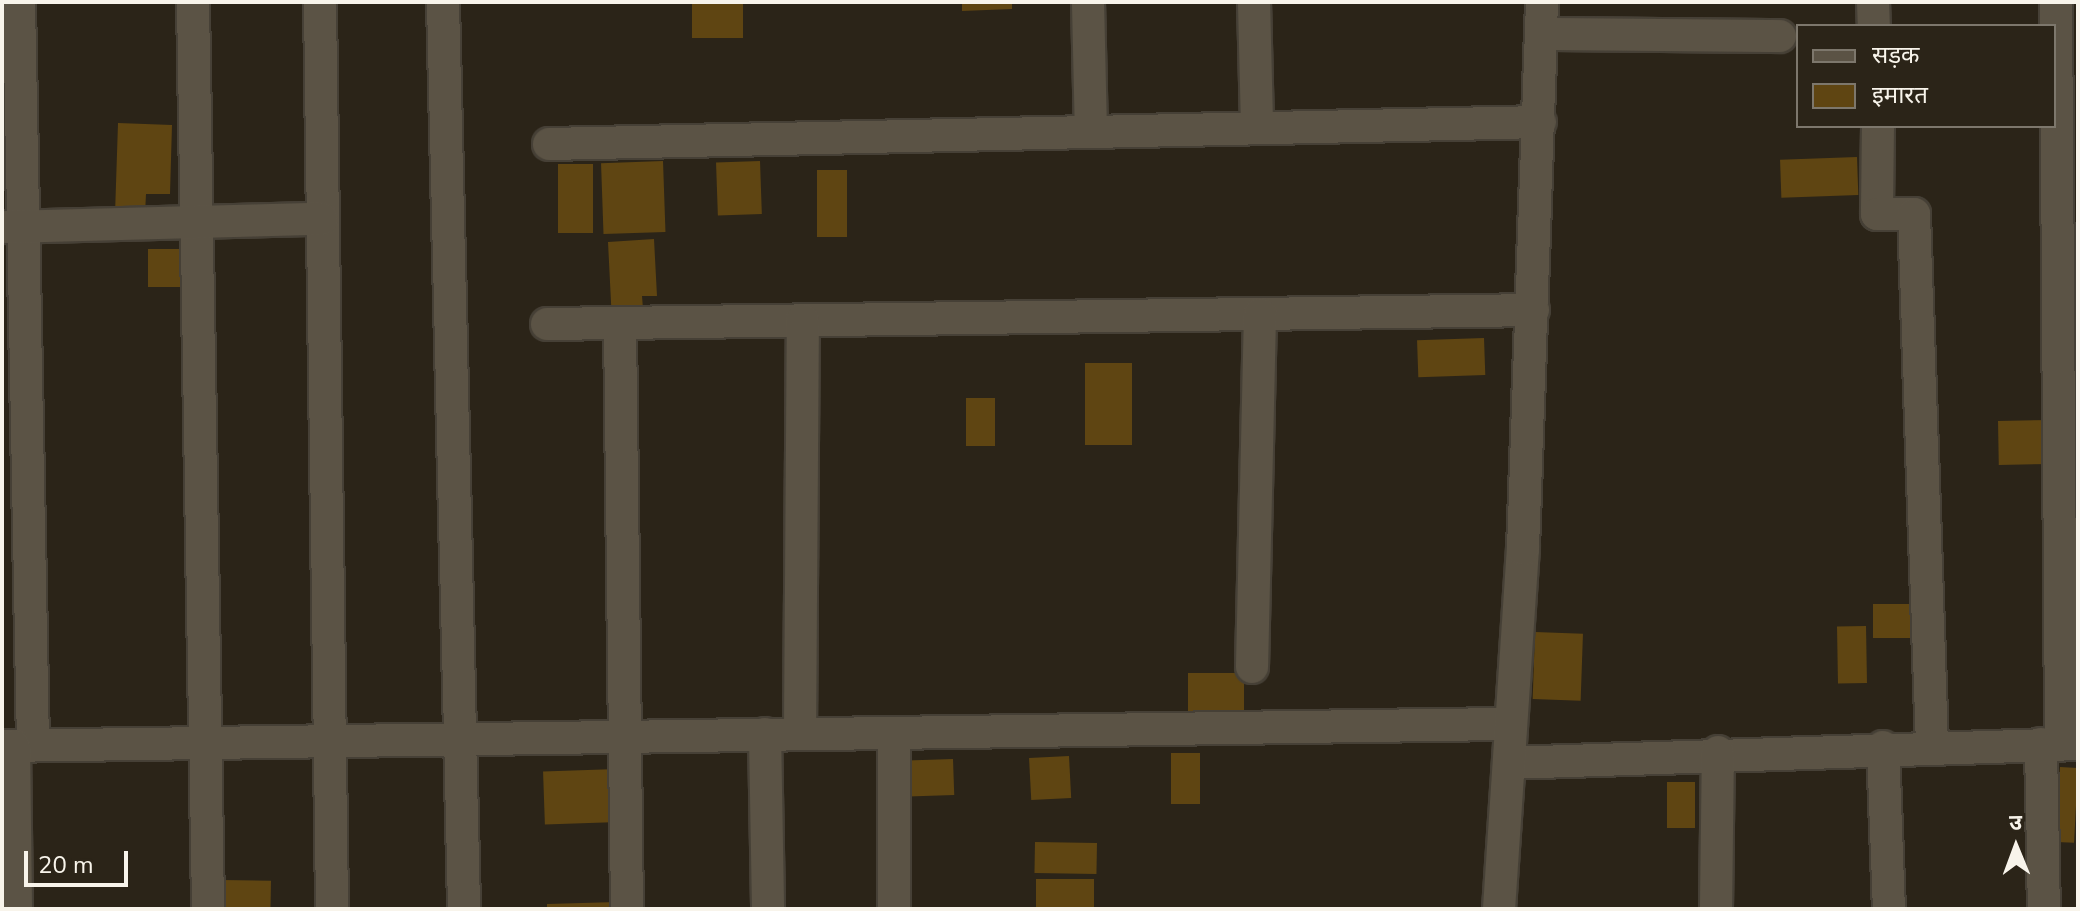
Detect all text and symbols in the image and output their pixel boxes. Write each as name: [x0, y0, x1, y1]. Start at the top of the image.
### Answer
legend: [1796, 24, 2056, 128]
text: सड़क: [1872, 39, 1920, 71]
text: इमारत: [1872, 79, 1928, 111]
north arrow: [1976, 807, 2056, 887]
text: उ: [2009, 808, 2022, 838]
scale bar: [28, 835, 132, 885]
text: 20 m: [38, 849, 94, 881]

